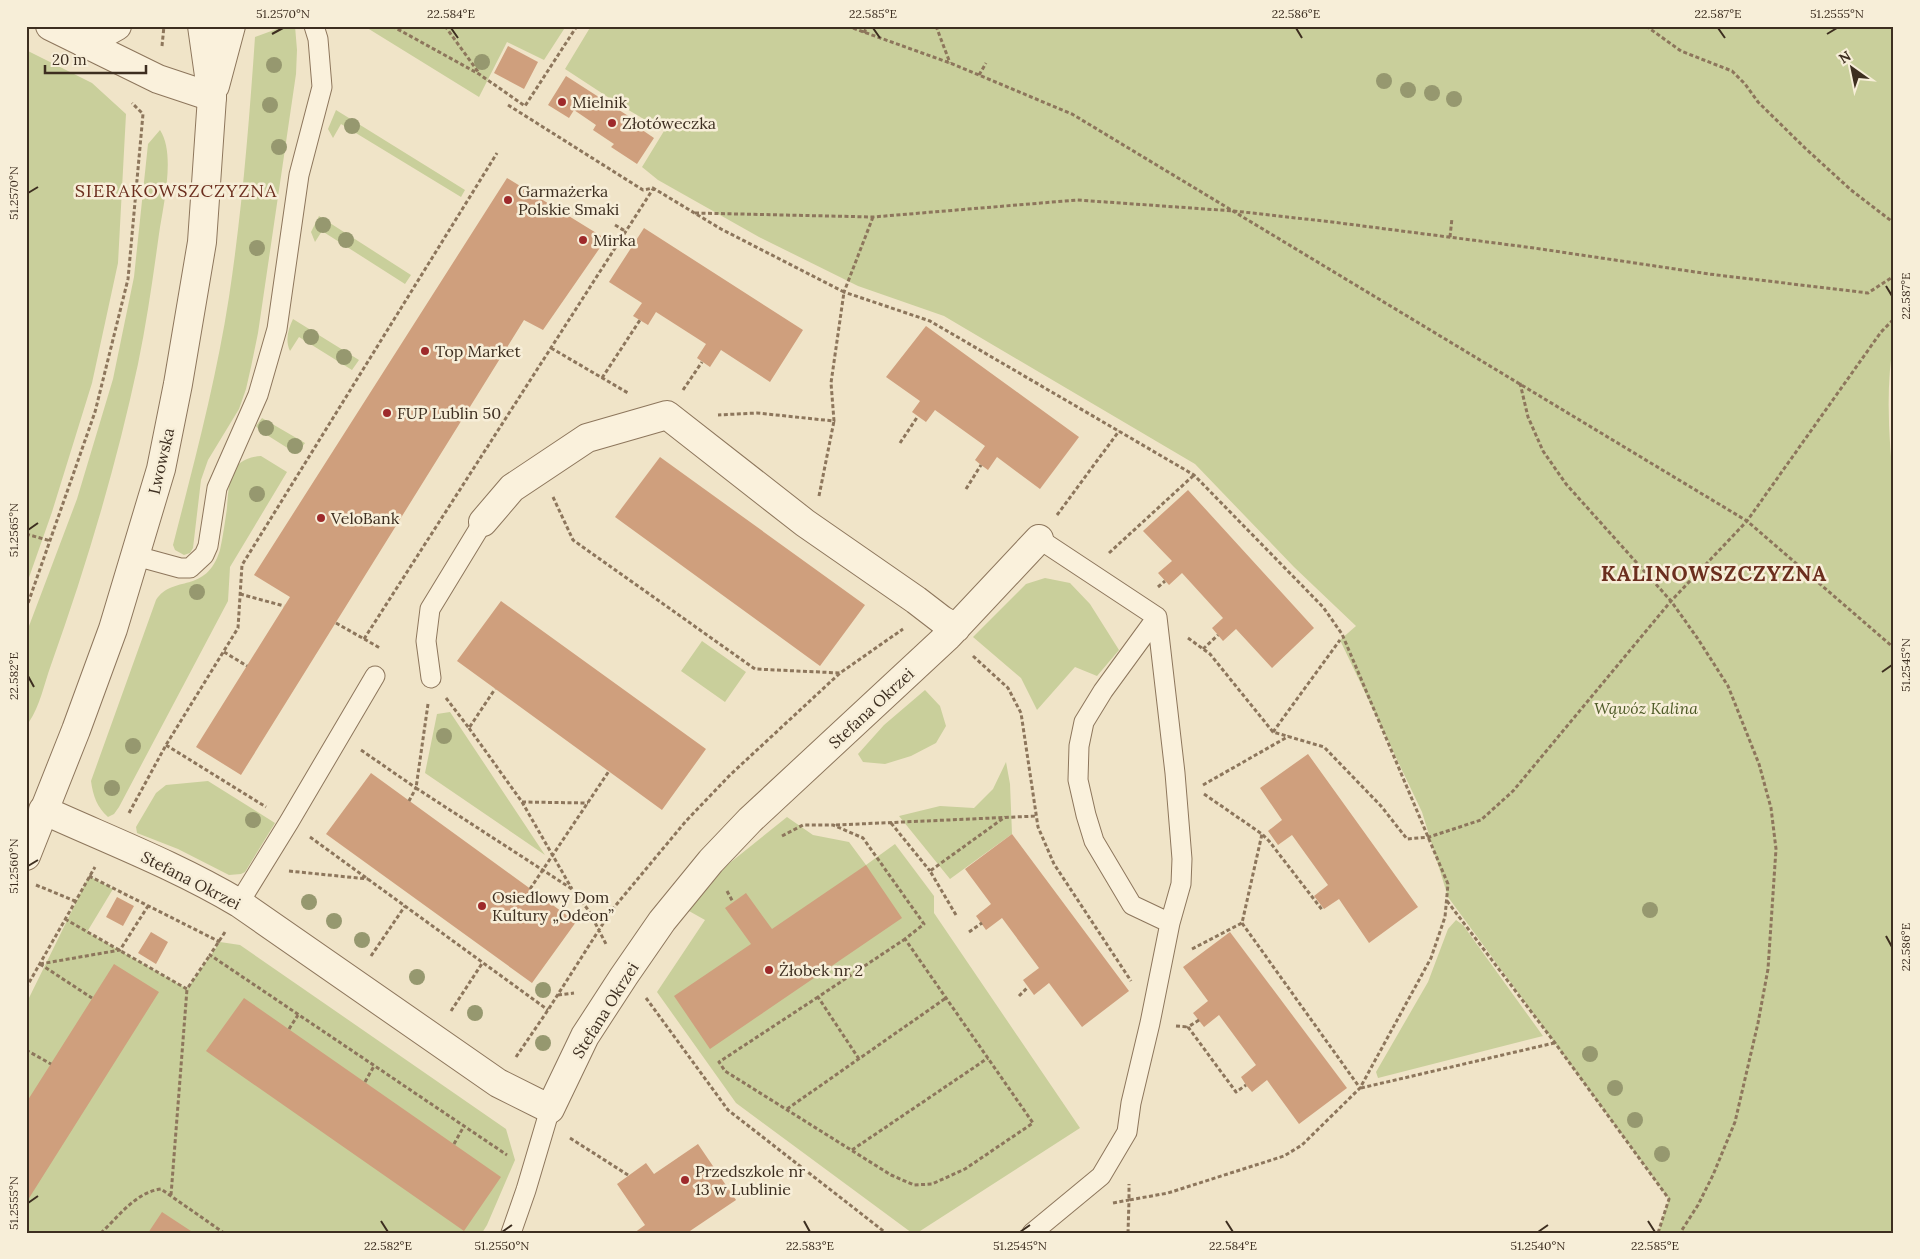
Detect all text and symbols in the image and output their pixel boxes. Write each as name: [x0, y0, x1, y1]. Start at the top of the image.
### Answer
text: 51.2570°N: [256, 6, 310, 21]
text: 22.584°E: [427, 6, 475, 21]
text: 22.585°E: [849, 6, 897, 21]
text: 22.586°E: [1272, 6, 1320, 21]
text: 22.587°E: [1695, 6, 1741, 21]
text: 51.2555°N: [1810, 6, 1864, 21]
scale bar: [45, 42, 146, 74]
north arrow: [1828, 42, 1878, 92]
text: N: [1835, 47, 1855, 68]
text: 20 m: [52, 50, 87, 69]
place label: Mielnik: [572, 92, 627, 112]
marker: Mielnik: [556, 96, 568, 108]
place label: Złotóweczka: [622, 113, 716, 133]
marker: Złotóweczka: [606, 117, 618, 129]
text: 51.2570°N: [6, 166, 21, 220]
district label: SIERAKOWSZCZYZNA: [75, 179, 277, 202]
place label: Garmażerka Polskie Smaki: [518, 181, 619, 219]
marker: Garmażerka Polskie Smaki: [502, 194, 514, 206]
place label: Mirka: [593, 230, 636, 250]
marker: Mirka: [577, 234, 589, 246]
text: 22.587°E: [1898, 273, 1913, 319]
place label: Top Market: [435, 341, 521, 361]
marker: Top Market: [419, 345, 431, 357]
place label: FUP Lublin 50: [397, 403, 501, 423]
marker: FUP Lublin 50: [381, 407, 393, 419]
street label: Lwowska: [144, 426, 178, 496]
text: 51.2565°N: [6, 503, 21, 557]
place label: VeloBank: [330, 508, 400, 528]
marker: VeloBank: [315, 512, 327, 524]
district label: KALINOWSZCZYZNA: [1601, 560, 1827, 587]
text: 51.2545°N: [1898, 638, 1913, 692]
text: 22.582°E: [6, 652, 21, 700]
street label: Stefana Okrzei: [824, 663, 918, 753]
park label: Wąwóz Kalina: [1594, 698, 1698, 718]
text: 51.2560°N: [6, 838, 21, 894]
street label: Stefana Okrzei: [138, 846, 244, 914]
place label: Osiedlowy Dom Kultury „Odeon”: [492, 887, 614, 925]
marker: Osiedlowy Dom Kultury „Odeon”: [476, 900, 488, 912]
text: 22.586°E: [1898, 923, 1913, 971]
street label: Stefana Okrzei: [568, 958, 642, 1062]
place label: Żłobek nr 2: [779, 960, 863, 980]
marker: Żłobek nr 2: [763, 964, 775, 976]
place label: Przedszkole nr 13 w Lublinie: [695, 1161, 805, 1199]
marker: Przedszkole nr 13 w Lublinie: [679, 1174, 691, 1186]
text: 51.2555°N: [6, 1176, 21, 1230]
text: 22.582°E: [364, 1238, 412, 1253]
text: 51.2550°N: [475, 1238, 529, 1253]
text: 22.583°E: [786, 1238, 834, 1253]
text: 51.2545°N: [993, 1238, 1047, 1253]
text: 22.584°E: [1209, 1238, 1257, 1253]
text: 51.2540°N: [1511, 1238, 1565, 1253]
text: 22.585°E: [1631, 1238, 1679, 1253]

